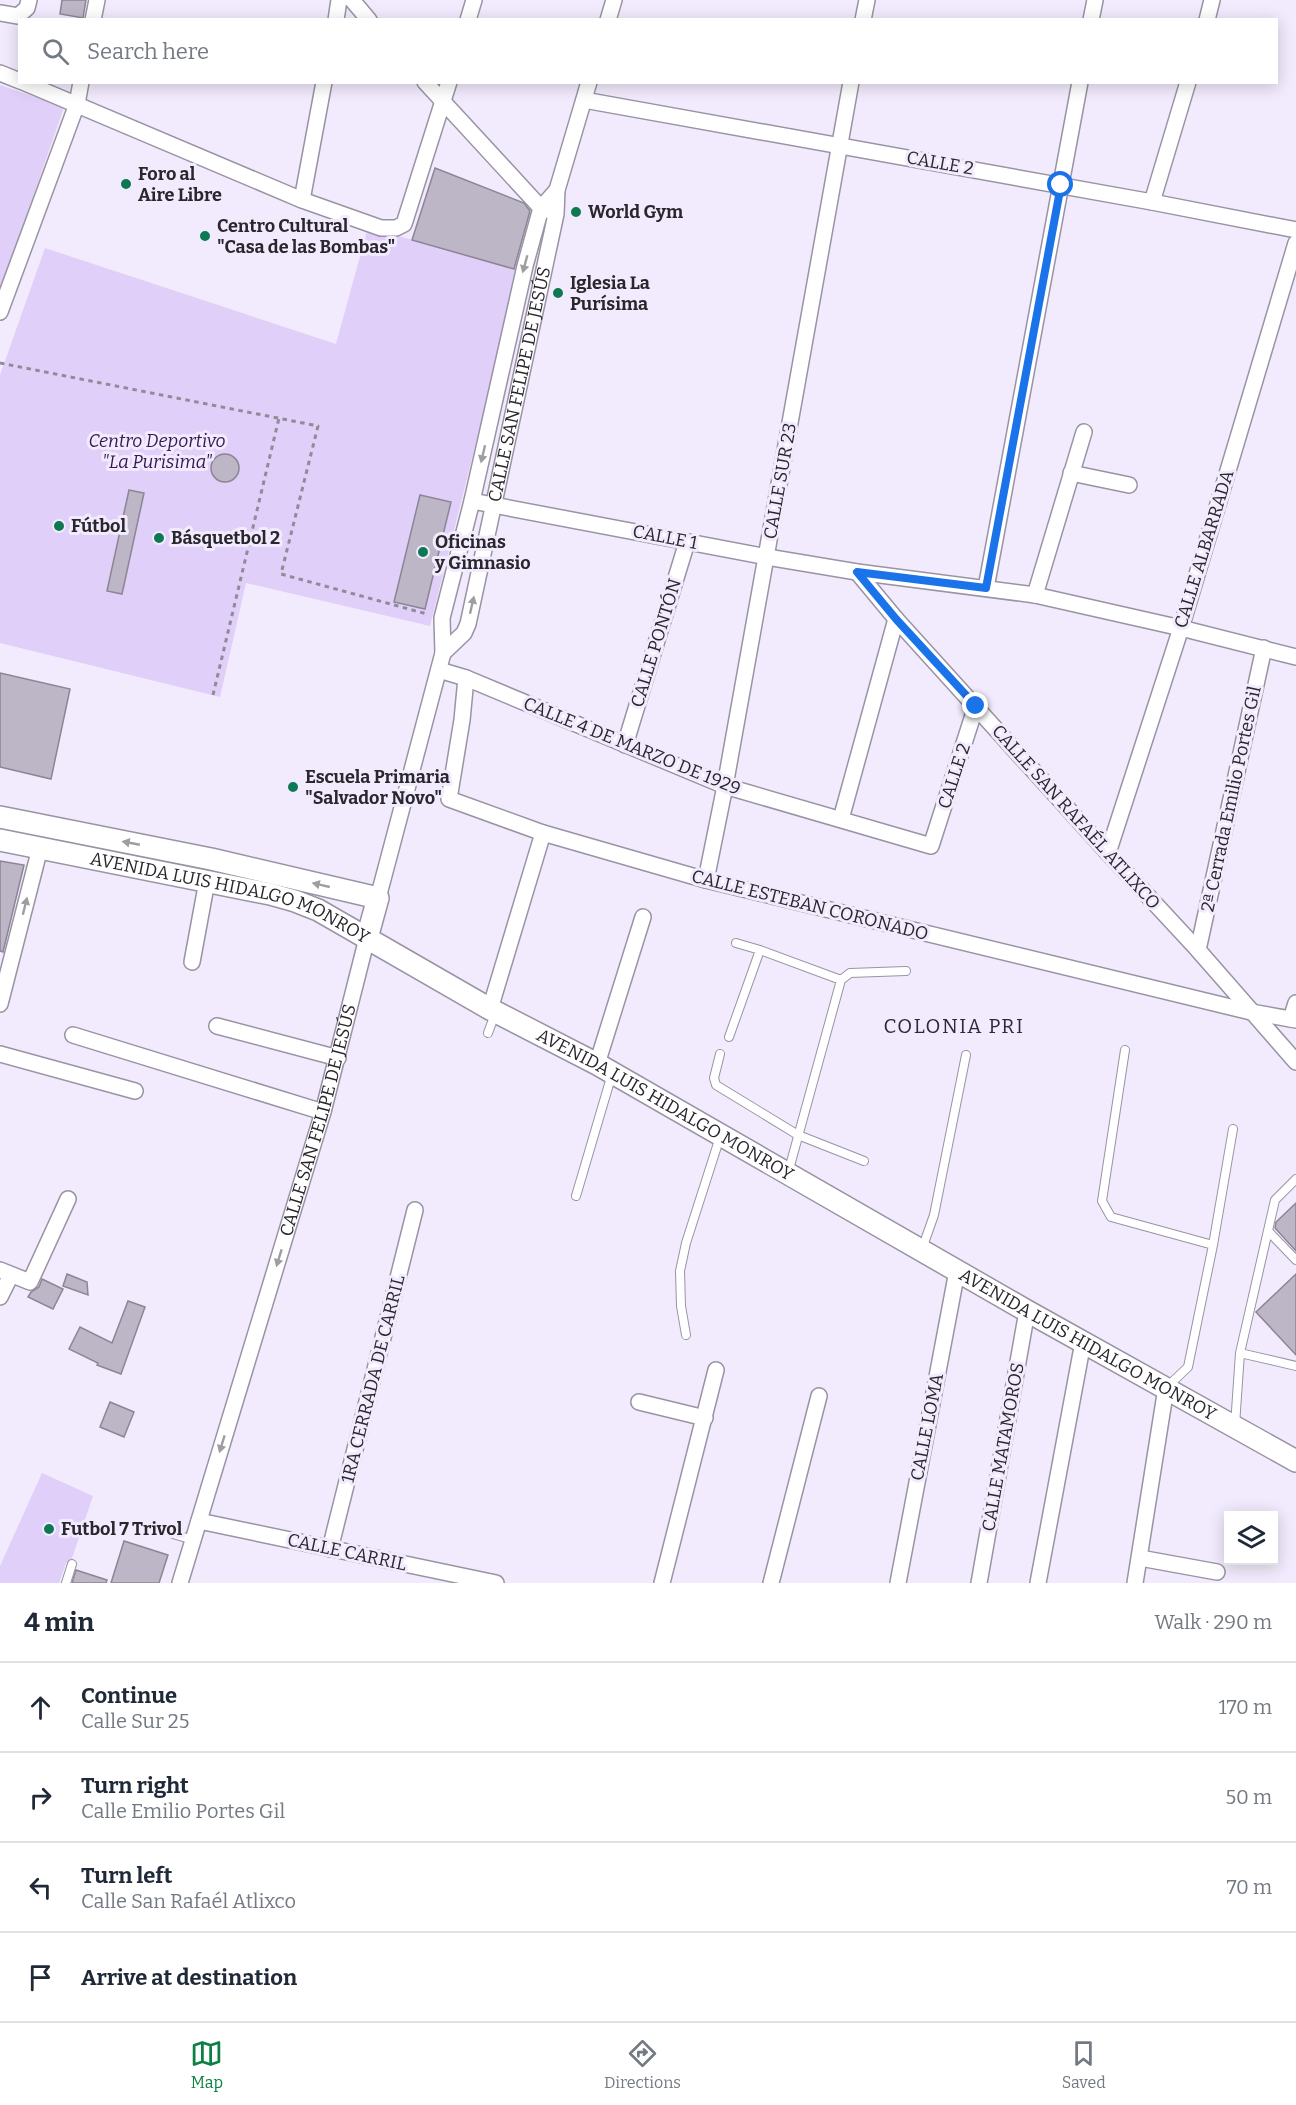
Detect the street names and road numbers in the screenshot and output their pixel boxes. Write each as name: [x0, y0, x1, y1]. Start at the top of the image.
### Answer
street label: CALLE 2: [905, 146, 975, 180]
street label: CALLE SAN FELIPE DE JESÚS: [483, 265, 555, 504]
street label: CALLE SUR 23: [759, 421, 801, 541]
street label: CALLE ALBARRADA: [1170, 467, 1239, 631]
street label: CALLE 1: [631, 520, 700, 554]
street label: CALLE PONTÓN: [626, 576, 686, 710]
street label: 2ª Cerrada Emilio Portes Gil: [1196, 684, 1266, 914]
street label: CALLE 4 DE MARZO DE 1929: [520, 692, 744, 800]
street label: CALLE SAN RAFAÉL ATLIXCO: [987, 719, 1166, 914]
street label: CALLE 2: [933, 740, 975, 812]
street label: AVENIDA LUIS HIDALGO MONROY: [88, 847, 374, 949]
street label: CALLE ESTEBAN CORONADO: [689, 865, 931, 945]
street label: CALLE SAN FELIPE DE JESÚS: [275, 1002, 361, 1239]
street label: AVENIDA LUIS HIDALGO MONROY: [533, 1024, 798, 1186]
street label: AVENIDA LUIS HIDALGO MONROY: [955, 1263, 1221, 1426]
street label: 1RA CERRADA DE CARRIL: [337, 1273, 409, 1485]
street label: CALLE MATAMOROS: [977, 1361, 1029, 1533]
street label: CALLE LOMA: [906, 1371, 948, 1483]
street label: CALLE CARRIL: [286, 1529, 409, 1575]

